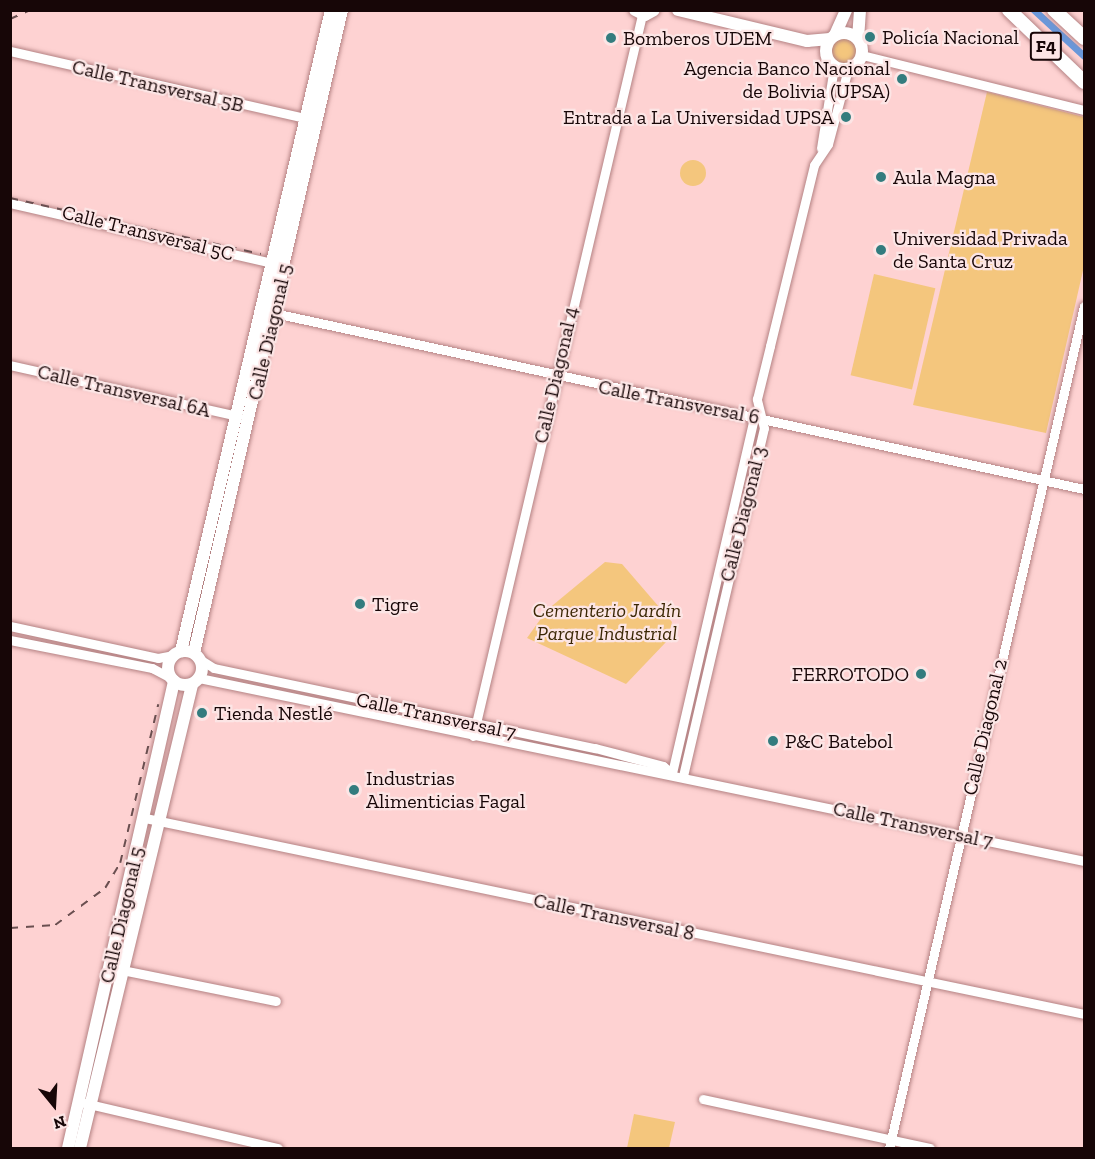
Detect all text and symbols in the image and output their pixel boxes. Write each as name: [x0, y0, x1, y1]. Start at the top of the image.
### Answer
place label: Policía Nacional: [882, 25, 1019, 49]
place label: Bomberos UDEM: [623, 26, 772, 50]
marker: Policía Nacional: [863, 30, 877, 44]
marker: Bomberos UDEM: [604, 31, 618, 45]
road number: F4: [1030, 31, 1062, 61]
street label: Calle Transversal 5B: [70, 55, 246, 117]
place label: Agencia Banco Nacional de Bolivia (UPSA): [684, 56, 890, 103]
marker: Agencia Banco Nacional de Bolivia (UPSA): [895, 72, 909, 86]
place label: Entrada a La Universidad UPSA: [563, 105, 834, 129]
marker: Entrada a La Universidad UPSA: [839, 110, 853, 124]
place label: Aula Magna: [893, 165, 996, 189]
marker: Aula Magna: [874, 170, 888, 184]
street label: Calle Transversal 5C: [59, 200, 237, 266]
place label: Universidad Privada de Santa Cruz: [893, 226, 1068, 273]
marker: Universidad Privada de Santa Cruz: [874, 243, 888, 257]
street label: Calle Diagonal 5: [243, 262, 297, 402]
street label: Calle Diagonal 4: [529, 304, 583, 446]
street label: Calle Transversal 6A: [35, 359, 213, 423]
street label: Calle Transversal 6: [596, 375, 762, 429]
street label: Calle Diagonal 3: [715, 444, 771, 584]
place label: Tigre: [372, 592, 419, 616]
marker: Tigre: [353, 597, 367, 611]
park label: Cementerio Jardín Parque Industrial: [533, 598, 681, 645]
street label: Calle Diagonal 2: [958, 657, 1012, 797]
place label: FERROTODO: [792, 662, 909, 686]
marker: FERROTODO: [914, 667, 928, 681]
street label: Calle Transversal 7: [354, 687, 518, 745]
place label: Tienda Nestlé: [214, 701, 333, 725]
marker: Tienda Nestlé: [195, 706, 209, 720]
place label: P&C Batebol: [785, 729, 893, 753]
marker: P&C Batebol: [766, 734, 780, 748]
place label: Industrias Alimenticias Fagal: [366, 766, 525, 813]
marker: Industrias Alimenticias Fagal: [347, 783, 361, 797]
street label: Calle Transversal 7: [831, 796, 995, 854]
street label: Calle Diagonal 5: [95, 845, 149, 985]
street label: Calle Transversal 8: [531, 888, 697, 946]
north arrow: [24, 1075, 84, 1135]
text: N: [51, 1112, 68, 1134]

